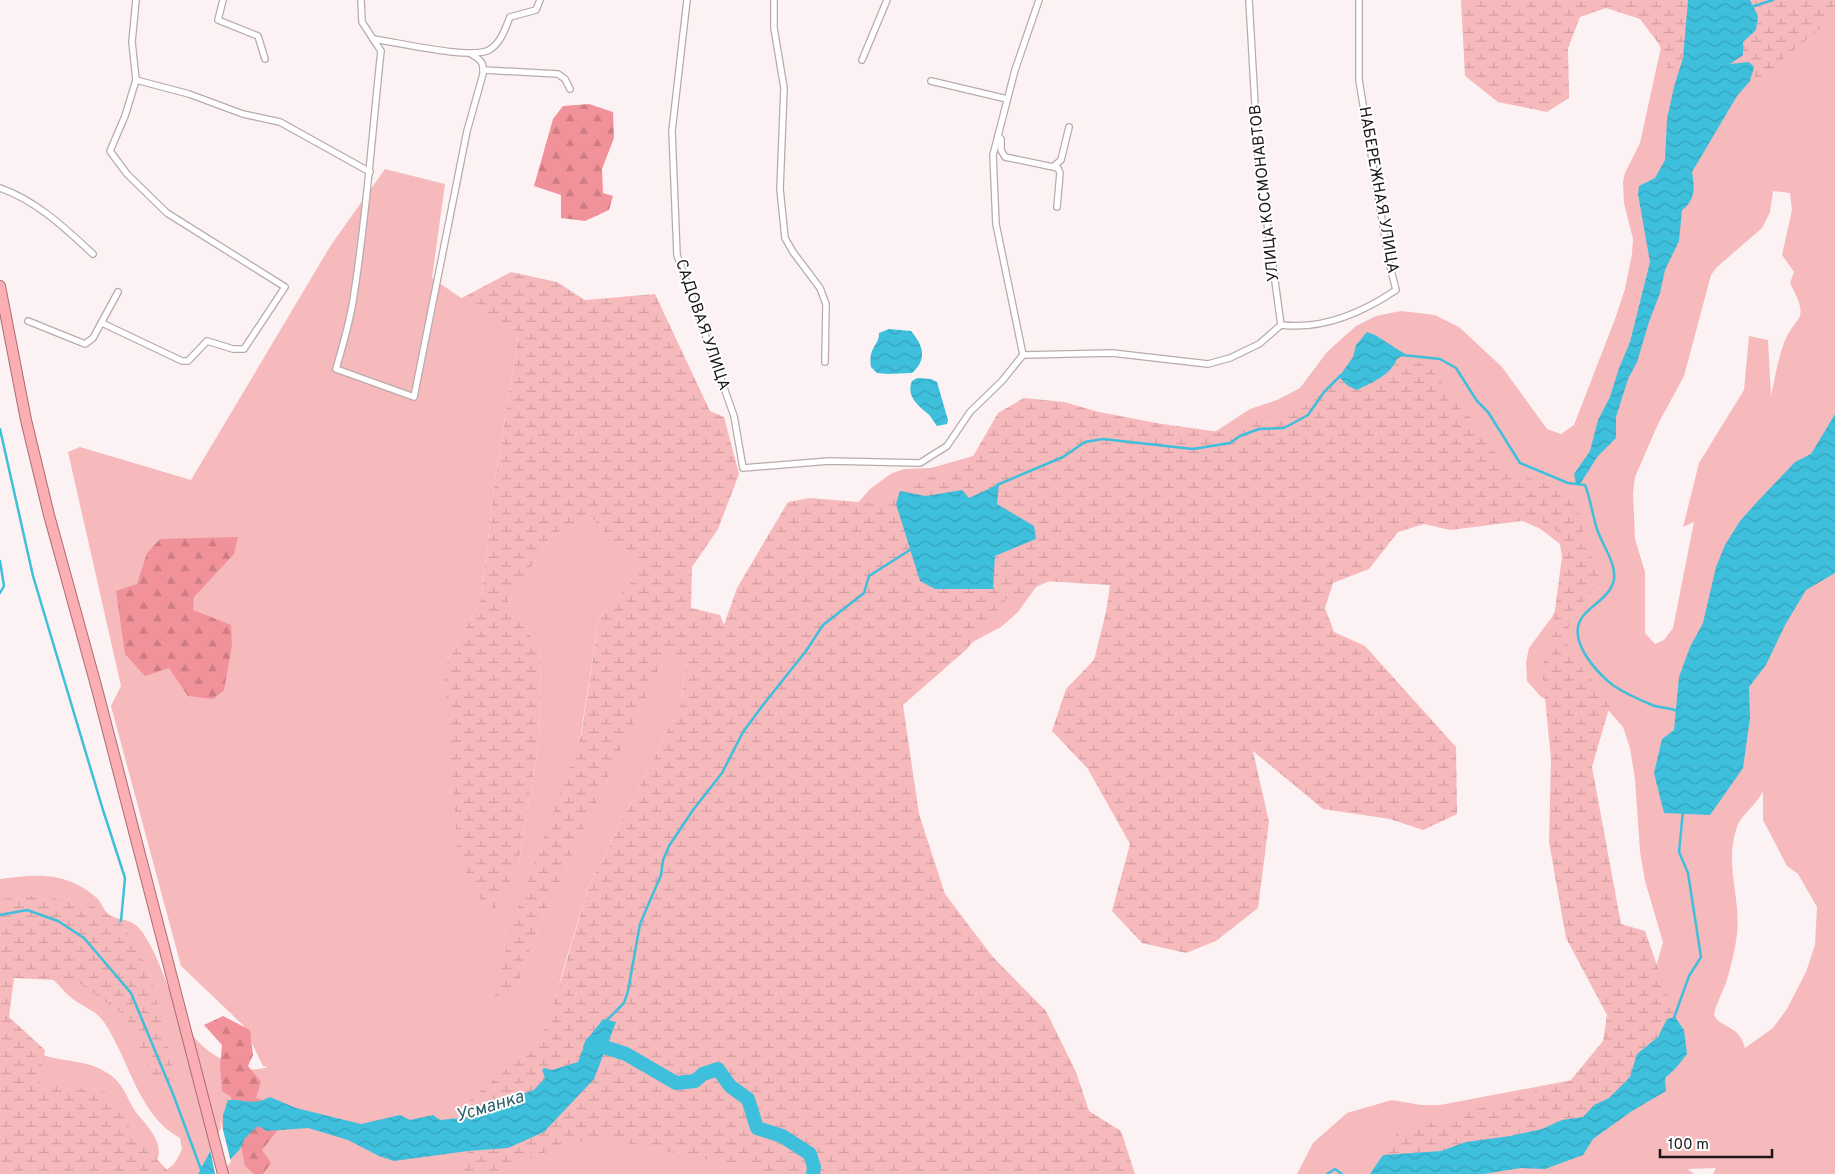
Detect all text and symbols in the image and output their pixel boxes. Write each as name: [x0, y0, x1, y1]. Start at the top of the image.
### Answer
street label: УЛИЦА КОСМОНАВТОВ: [1246, 103, 1284, 283]
street label: НАБЕРЕЖНАЯ УЛИЦА: [1353, 105, 1403, 275]
street label: САДОВАЯ УЛИЦА: [670, 257, 734, 393]
water label: Усманка: [453, 1086, 527, 1128]
scale bar: [1660, 1126, 1772, 1158]
text: 100 m: [1668, 1136, 1709, 1155]

